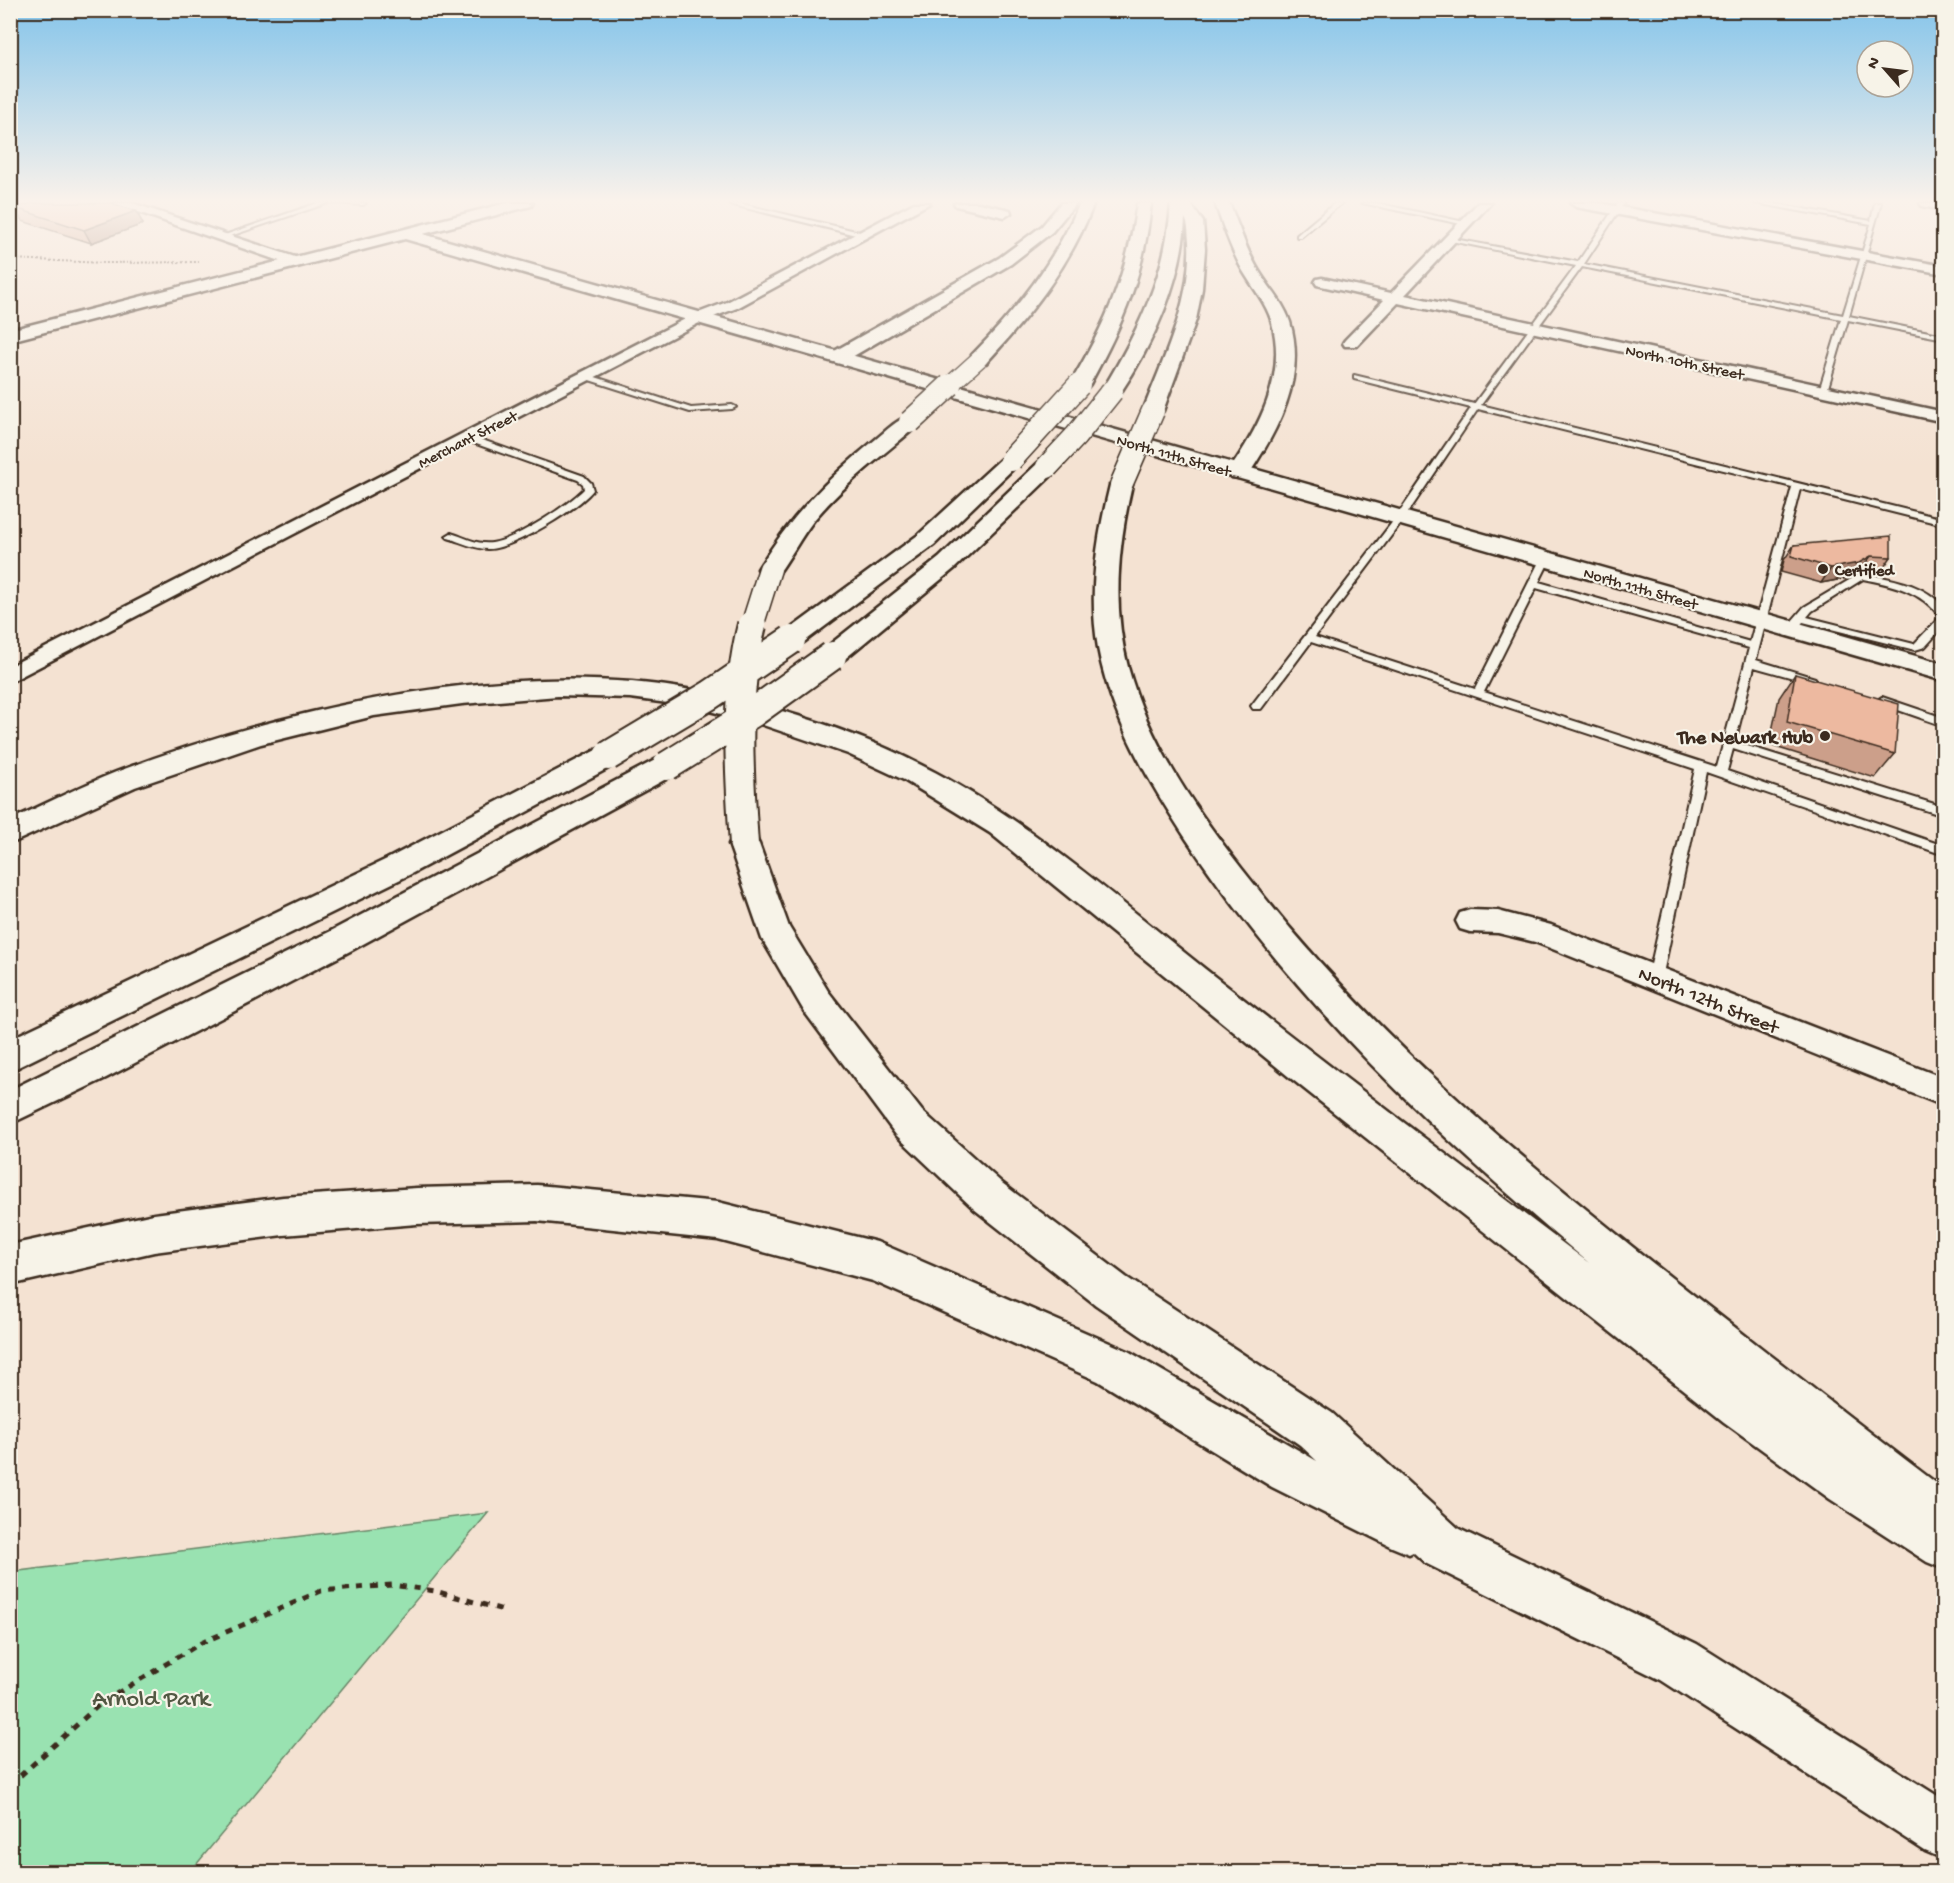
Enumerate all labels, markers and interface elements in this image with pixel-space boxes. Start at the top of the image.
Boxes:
north arrow [1855,39,1915,99]
text: N [1864,54,1886,73]
street label: North 10th Street [1623,343,1747,387]
street label: Merchant Street [416,407,523,474]
street label: North 11th Street [1114,432,1234,483]
marker: Certified [1816,562,1830,576]
place label: Certified [1834,562,1895,582]
street label: North 11th Street [1581,565,1701,616]
place label: The Newark Hub [1675,728,1813,751]
marker: The Newark Hub [1818,729,1832,743]
street label: North 12th Street [1634,964,1783,1042]
park label: Arnold Park [92,1686,212,1715]

